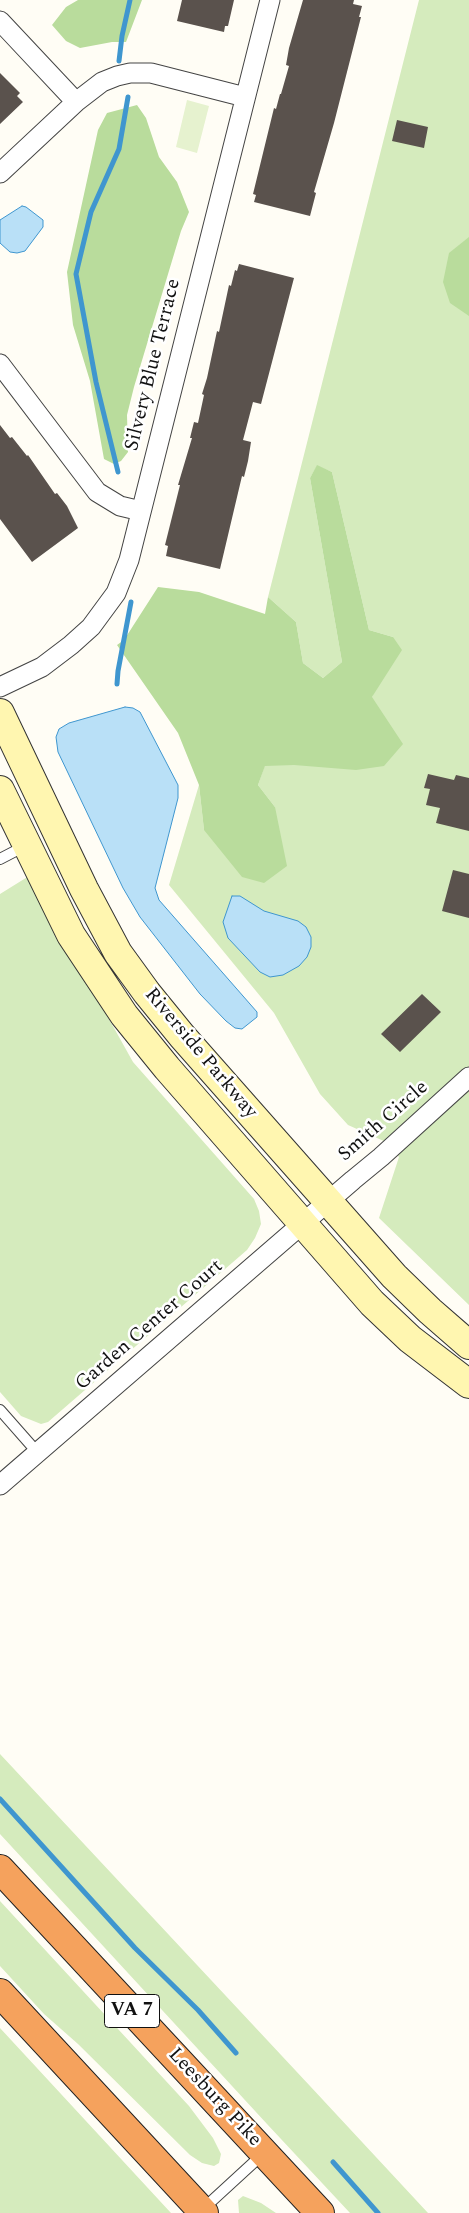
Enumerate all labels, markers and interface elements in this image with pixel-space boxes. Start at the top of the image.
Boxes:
street label: Silvery Blue Terrace [121,276,187,454]
street label: Riverside Parkway [138,984,262,1124]
street label: Smith Circle [334,1076,434,1168]
street label: Garden Center Court [71,1255,229,1397]
road number: VA 7 [104,1994,160,2028]
street label: Leesburg Pike [162,2044,266,2152]

